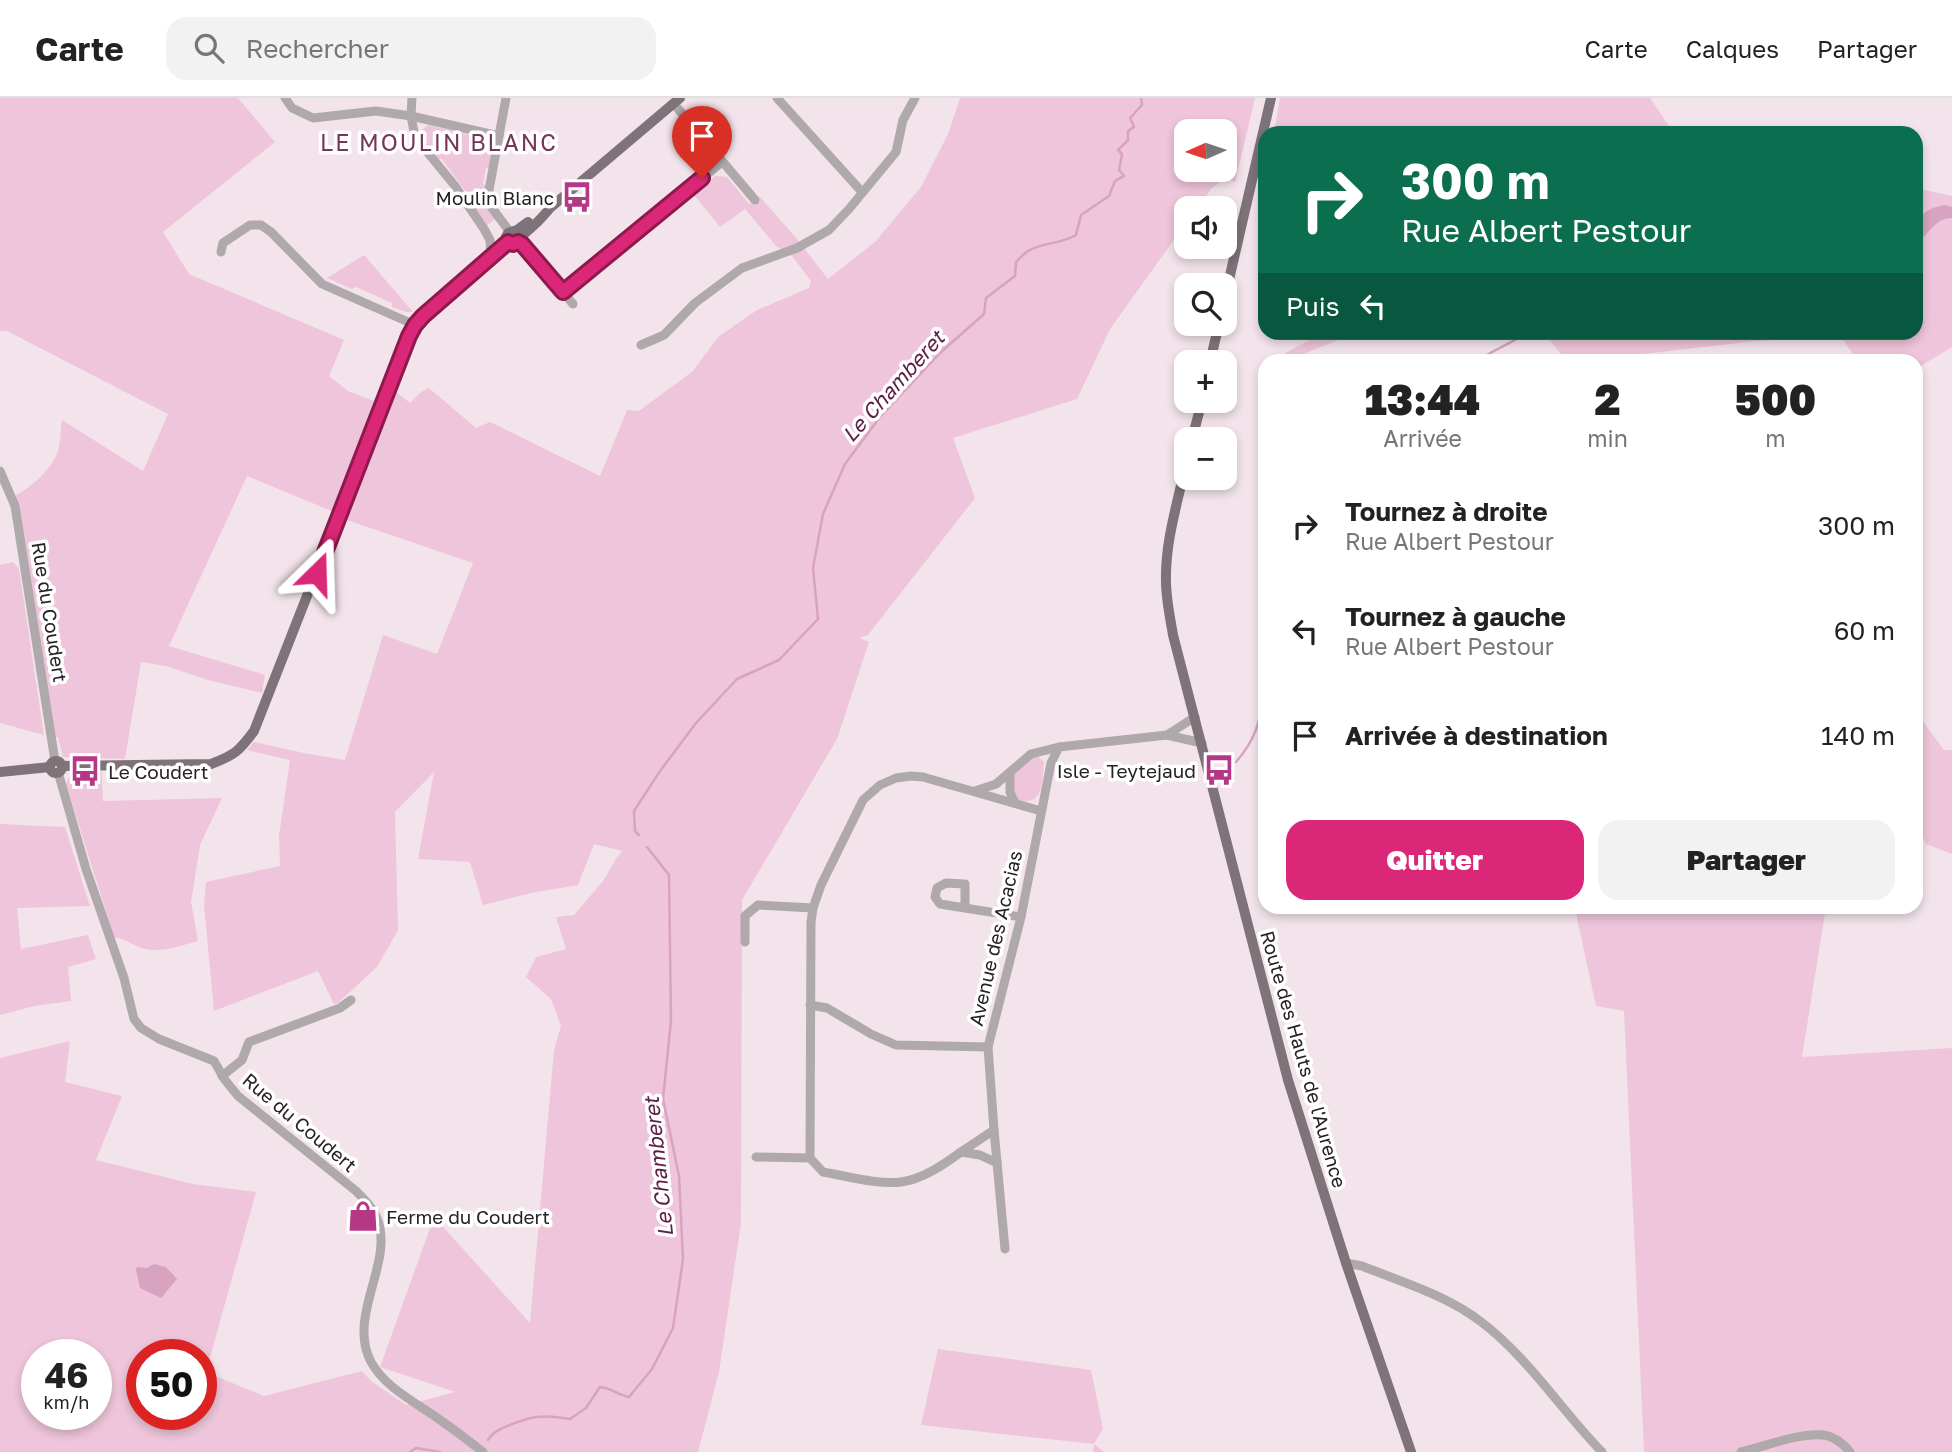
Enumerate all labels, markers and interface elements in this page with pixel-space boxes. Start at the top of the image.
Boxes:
search box [166,17,656,80]
text: Carte [35,29,124,68]
icon: search [190,29,228,67]
text: Rechercher [246,33,389,64]
text: Carte [1584,34,1648,63]
text: Calques [1686,34,1779,63]
text: Partager [1817,34,1917,63]
pin [672,106,732,178]
icon: arrive [683,117,721,155]
north arrow [1174,119,1237,182]
map controls [1174,119,1237,490]
district label: LE MOULIN BLANC [320,128,558,156]
text: 300 m [1401,151,1550,210]
icon: right [1286,154,1377,245]
bus stop icon: Moulin Blanc [560,180,594,214]
place label: Moulin Blanc [436,186,554,209]
button: sound [1174,196,1237,259]
text: Rue Albert Pestour [1401,211,1691,249]
button: search [1174,273,1237,336]
icon: left [1354,287,1392,325]
text: Puis [1286,291,1340,322]
water label: Le Chamberet [836,323,951,447]
button: + [1174,350,1237,413]
text: 13:44 [1365,374,1480,424]
text: 2 [1594,374,1620,424]
text: 500 [1734,374,1816,424]
text: Arrivée [1383,424,1462,452]
text: min [1587,424,1628,452]
text: m [1765,424,1786,452]
button: − [1174,427,1237,490]
text: Tournez à droite [1345,496,1548,527]
icon: right [1286,507,1324,545]
text: 300 m [1818,510,1895,541]
text: Rue Albert Pestour [1345,527,1554,555]
position arrow [280,536,354,610]
street label: Rue du Coudert [28,540,72,684]
text: Tournez à gauche [1345,601,1566,632]
icon: left [1286,612,1324,650]
text: 60 m [1834,615,1895,646]
text: Rue Albert Pestour [1345,632,1554,660]
icon: arrive [1286,717,1324,755]
text: Arrivée à destination [1345,720,1608,751]
text: 140 m [1821,720,1895,751]
bus stop icon: Isle - Teytejaud [1202,753,1236,787]
bus stop icon: Le Coudert [68,754,102,788]
place label: Isle - Teytejaud [1057,759,1196,782]
place label: Le Coudert [108,760,208,783]
button: Quitter [1286,820,1584,900]
button: Partager [1598,820,1895,900]
street label: Avenue des Acacias [964,848,1026,1028]
street label: Route des Hauts de l'Aurence [1256,928,1352,1190]
street label: Rue du Coudert [238,1068,362,1176]
water label: Le Chamberet [637,1093,678,1238]
shop icon: Ferme du Coudert [346,1199,380,1233]
place label: Ferme du Coudert [386,1205,550,1228]
speed limit sign: 50 [126,1339,217,1430]
text: 46 [44,1354,89,1396]
text: km/h [44,1391,89,1413]

